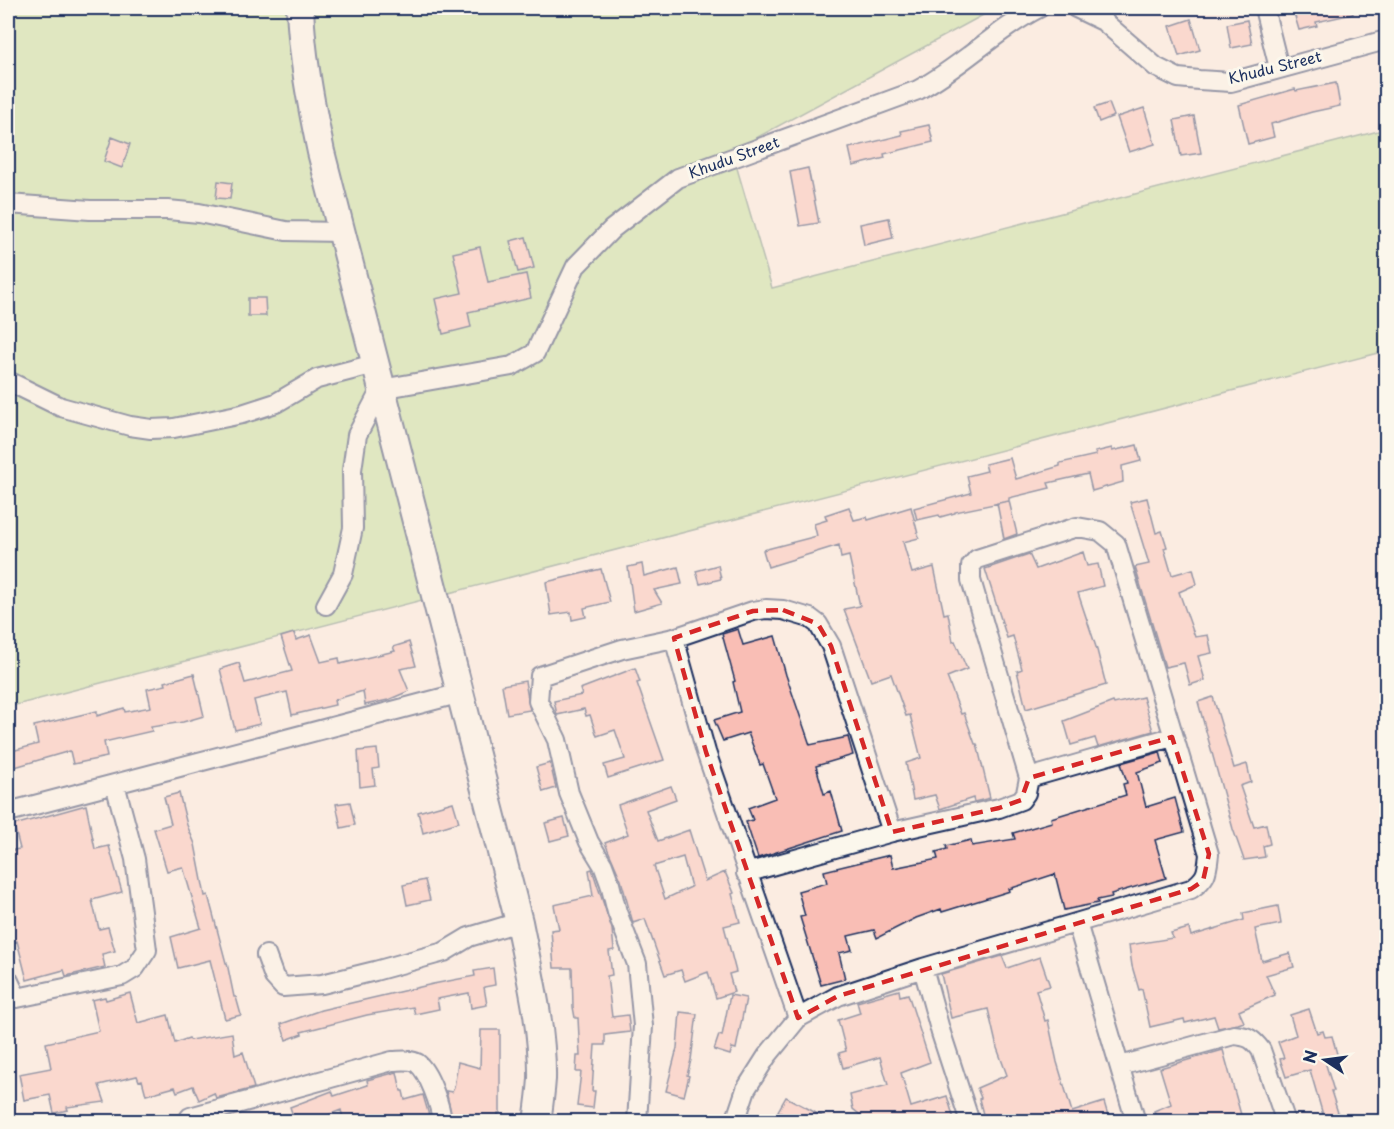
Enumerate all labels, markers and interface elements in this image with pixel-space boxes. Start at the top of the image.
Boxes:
street label: Khudu Street [1226,44,1324,89]
street label: Khudu Street [685,129,782,184]
north arrow [1295,1030,1355,1090]
text: N [1296,1048,1323,1065]

